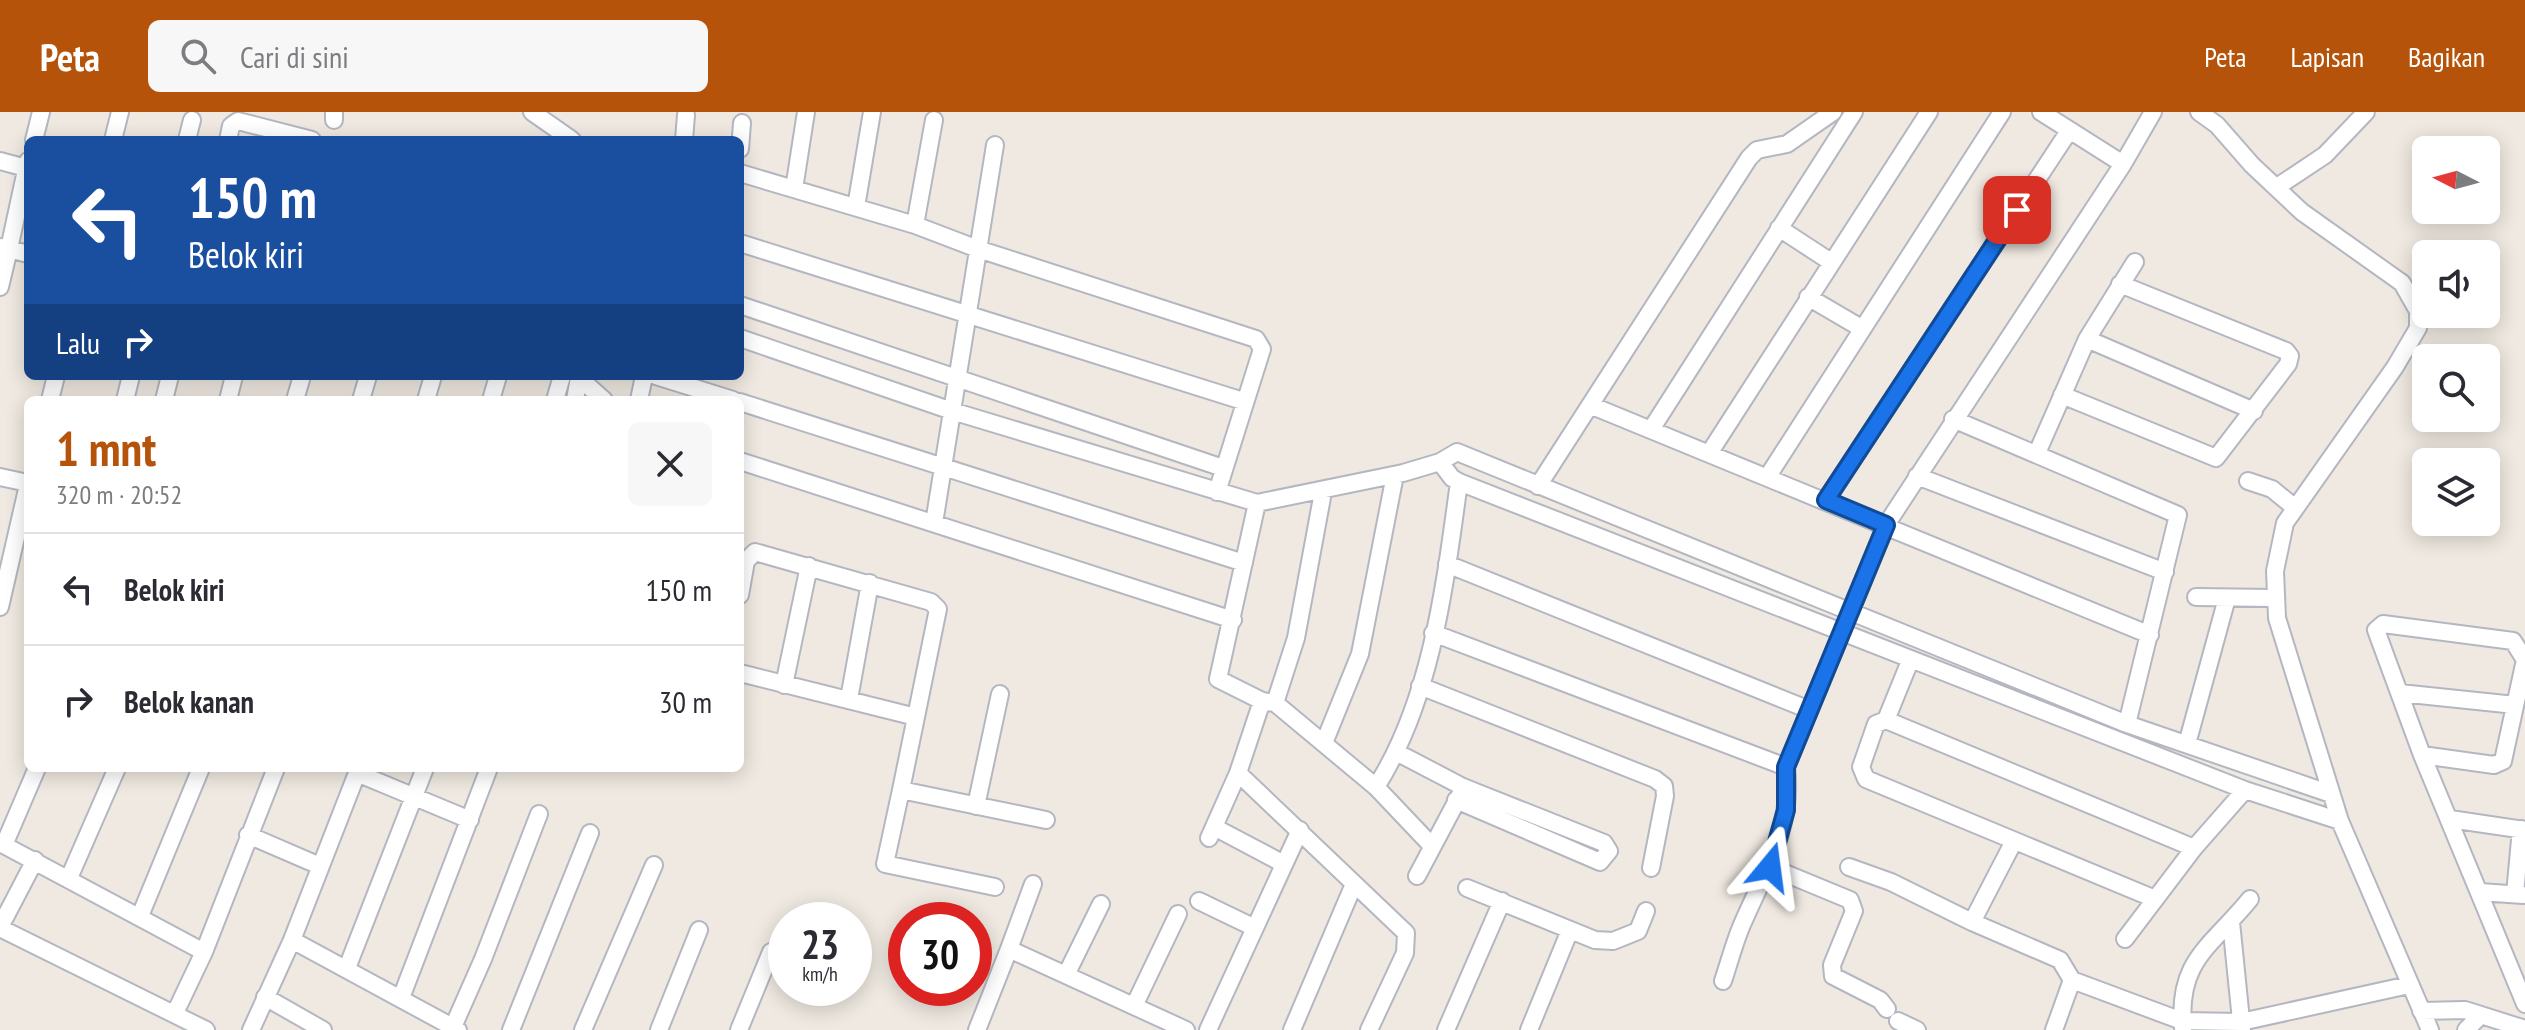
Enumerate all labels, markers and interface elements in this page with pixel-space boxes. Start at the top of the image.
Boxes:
search box [148,20,708,92]
text: Peta [40,32,100,81]
icon: search [176,34,220,78]
text: Cari di sini [240,37,349,76]
text: Peta [2204,38,2246,75]
text: Lapisan [2290,38,2364,75]
text: Bagikan [2408,38,2485,75]
north arrow [2412,136,2500,224]
map controls [2412,136,2500,536]
text: 150 m [188,161,317,233]
icon: left [56,168,160,272]
pin [1983,176,2051,244]
icon: arrive [1995,188,2039,232]
text: Belok kiri [188,231,304,278]
button: sound [2412,240,2500,328]
icon: right [116,320,160,364]
text: Lalu [56,323,100,362]
button: search [2412,344,2500,432]
text: 1 mnt [56,417,156,479]
button: close [628,422,712,506]
button: layers [2412,448,2500,536]
text: 320 m · 20:52 [56,478,182,511]
icon: left [56,567,100,611]
text: Belok kiri [124,570,225,609]
text: 150 m [646,570,712,609]
icon: right [56,679,100,723]
text: Belok kanan [124,682,254,721]
text: 30 m [659,682,712,721]
position arrow [1728,825,1812,909]
speed limit sign: 30 [888,902,992,1006]
text: 23 [801,918,839,970]
text: km/h [802,961,838,987]

